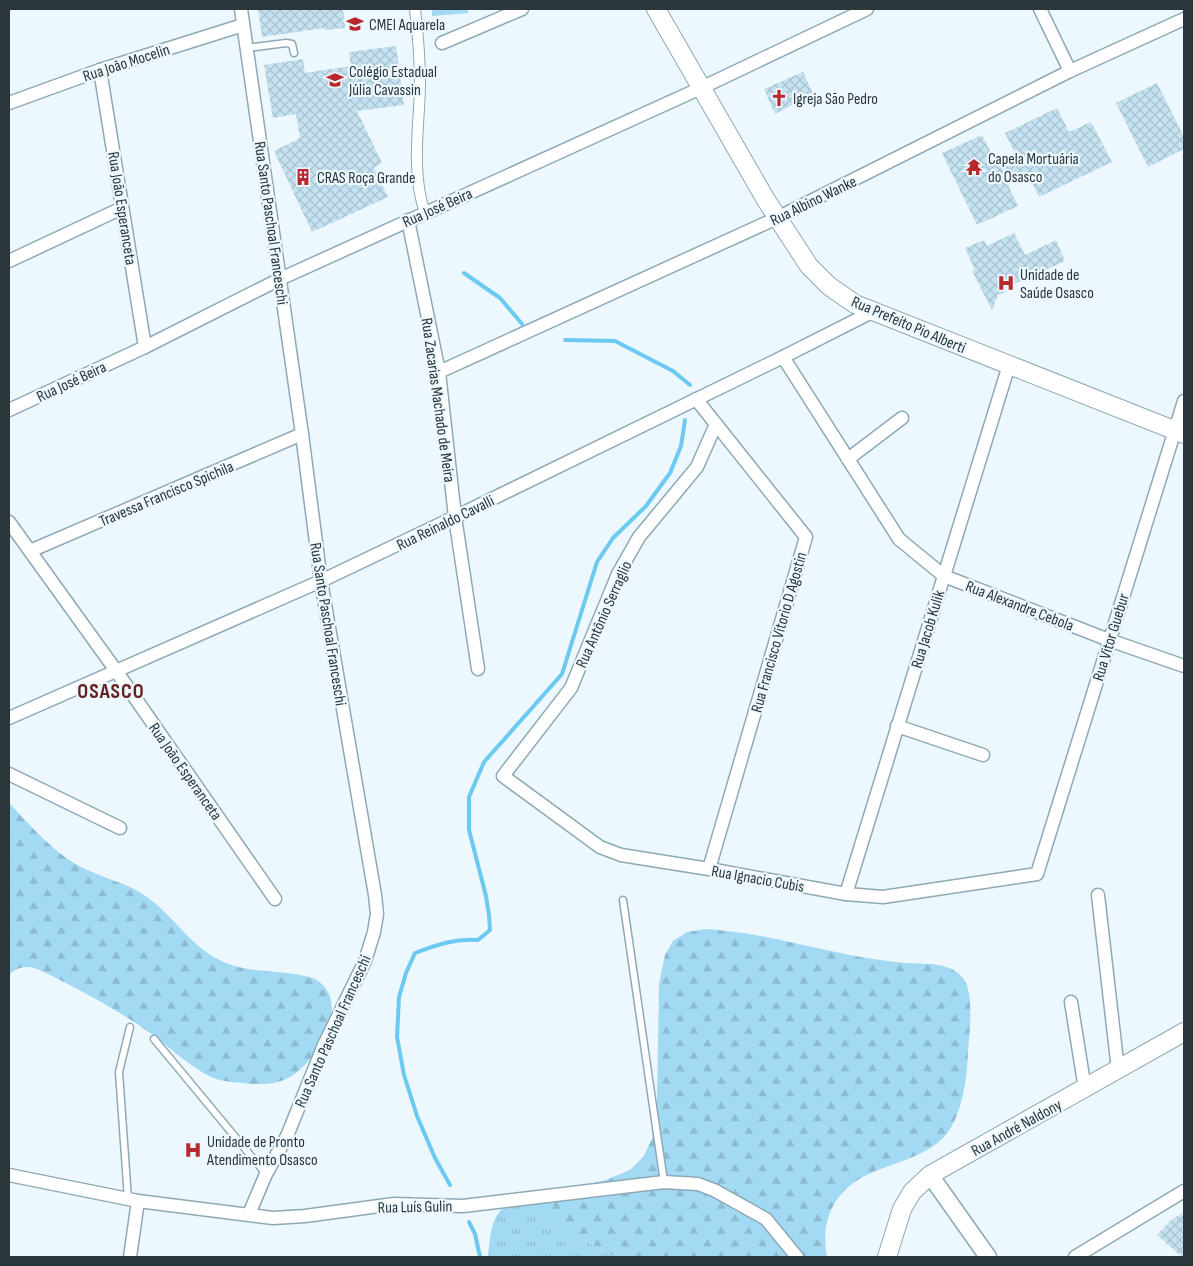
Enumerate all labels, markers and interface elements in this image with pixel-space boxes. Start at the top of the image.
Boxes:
school or university icon: CMEI Aquarela [345,14,365,34]
place label: CMEI Aquarela [369,16,445,35]
street label: Rua João Mocelin [81,40,172,86]
place label: Colégio Estadual Júlia Cavassin [348,63,437,100]
school or university icon: Colégio Estadual Júlia Cavassin [325,70,345,90]
church icon: Igreja São Pedro [769,88,789,108]
place label: Igreja São Pedro [793,90,878,109]
street label: Rua Santo Paschoal Franceschi [250,140,291,306]
street label: Rua João Esperanceta [103,150,140,266]
place label: Capela Mortuária do Osasco [988,150,1079,187]
temple icon: Capela Mortuária do Osasco [964,157,984,177]
building icon: CRAS Roça Grande [293,167,313,187]
place label: CRAS Roça Grande [317,169,415,188]
street label: Rua Albino Wanke [767,172,860,230]
street label: Rua José Beira [400,185,475,232]
place label: Unidade de Saúde Osasco [1020,266,1094,303]
hospital icon: Unidade de Saúde Osasco [996,273,1016,293]
street label: Rua Prefeito Pio Alberti [848,293,969,358]
street label: Rua Zacarias Machado de Meira [417,317,458,484]
street label: Rua José Beira [34,358,109,407]
street label: Travessa Francisco Spichila [97,458,237,531]
street label: Rua Reinaldo Cavalli [394,492,498,555]
street label: Rua Santo Paschoal Franceschi [305,541,350,707]
street label: Rua Francisco Vitorio D Agostin [747,550,811,715]
street label: Rua Antônio Serraglio [572,558,636,671]
street label: Rua Alexandre Cebola [963,577,1076,636]
street label: Rua Jacob Kulik [908,588,949,671]
street label: Rua Vitor Guebur [1089,591,1134,684]
district label: OSASCO [77,679,145,704]
street label: Rua João Esperanceta [144,720,225,824]
street label: Rua Ignacio Cubis [710,862,806,897]
street label: Rua Santo Paschoal Franceschi [291,952,376,1111]
street label: Rua André Naldony [968,1096,1065,1161]
place label: Unidade de Pronto Atendimento Osasco [206,1133,318,1170]
hospital icon: Unidade de Pronto Atendimento Osasco [183,1140,203,1160]
street label: Rua Luís Gulin [378,1197,452,1218]

